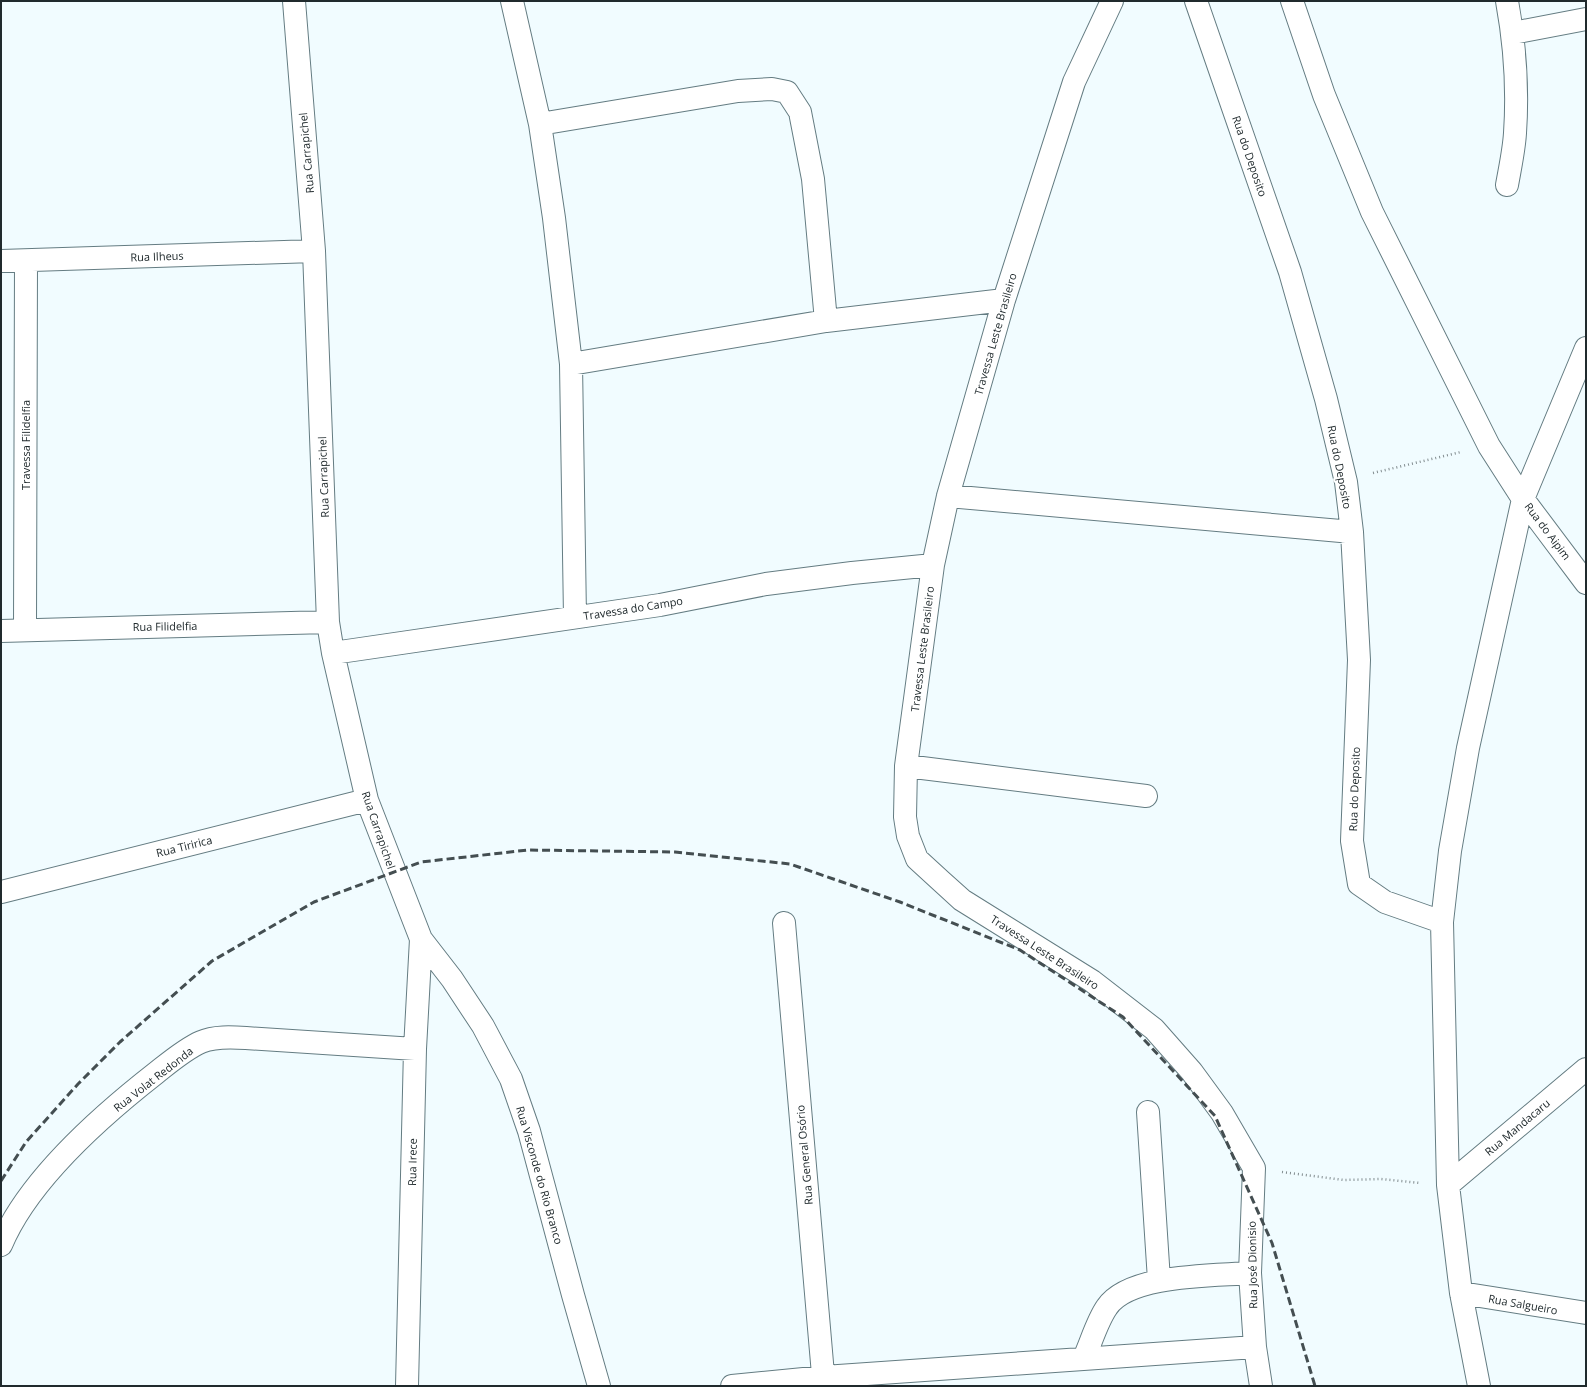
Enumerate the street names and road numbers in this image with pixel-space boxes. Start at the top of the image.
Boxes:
street label: Rua Carrapichel [295,112,317,194]
street label: Rua do Deposito [1229,113,1271,199]
street label: Rua Ilheus [130,248,184,264]
street label: Travessa Leste Brasileiro [970,271,1020,397]
street label: Travessa Filidelfia [18,400,33,490]
street label: Rua do Deposito [1325,424,1356,510]
street label: Rua Carrapichel [314,436,332,518]
street label: Rua do Aipim [1522,499,1574,563]
street label: Travessa Leste Brasileiro [907,585,937,713]
street label: Travessa do Campo [582,593,684,623]
street label: Rua Filidelfia [132,618,198,634]
street label: Rua do Deposito [1345,746,1363,832]
street label: Rua Carrapichel [359,789,399,871]
street label: Rua Tiririca [154,832,214,860]
street label: Travessa Leste Brasileiro [988,911,1102,993]
street label: Rua Volat Redonda [110,1043,196,1115]
street label: Rua Mandacaru [1481,1095,1553,1159]
street label: Rua Visconde do Rio Branco [513,1104,567,1246]
street label: Rua General Osório [792,1104,816,1206]
street label: Rua Irece [404,1138,420,1186]
street label: Rua José Dionisio [1244,1221,1260,1309]
street label: Rua Salgueiro [1487,1291,1559,1318]

